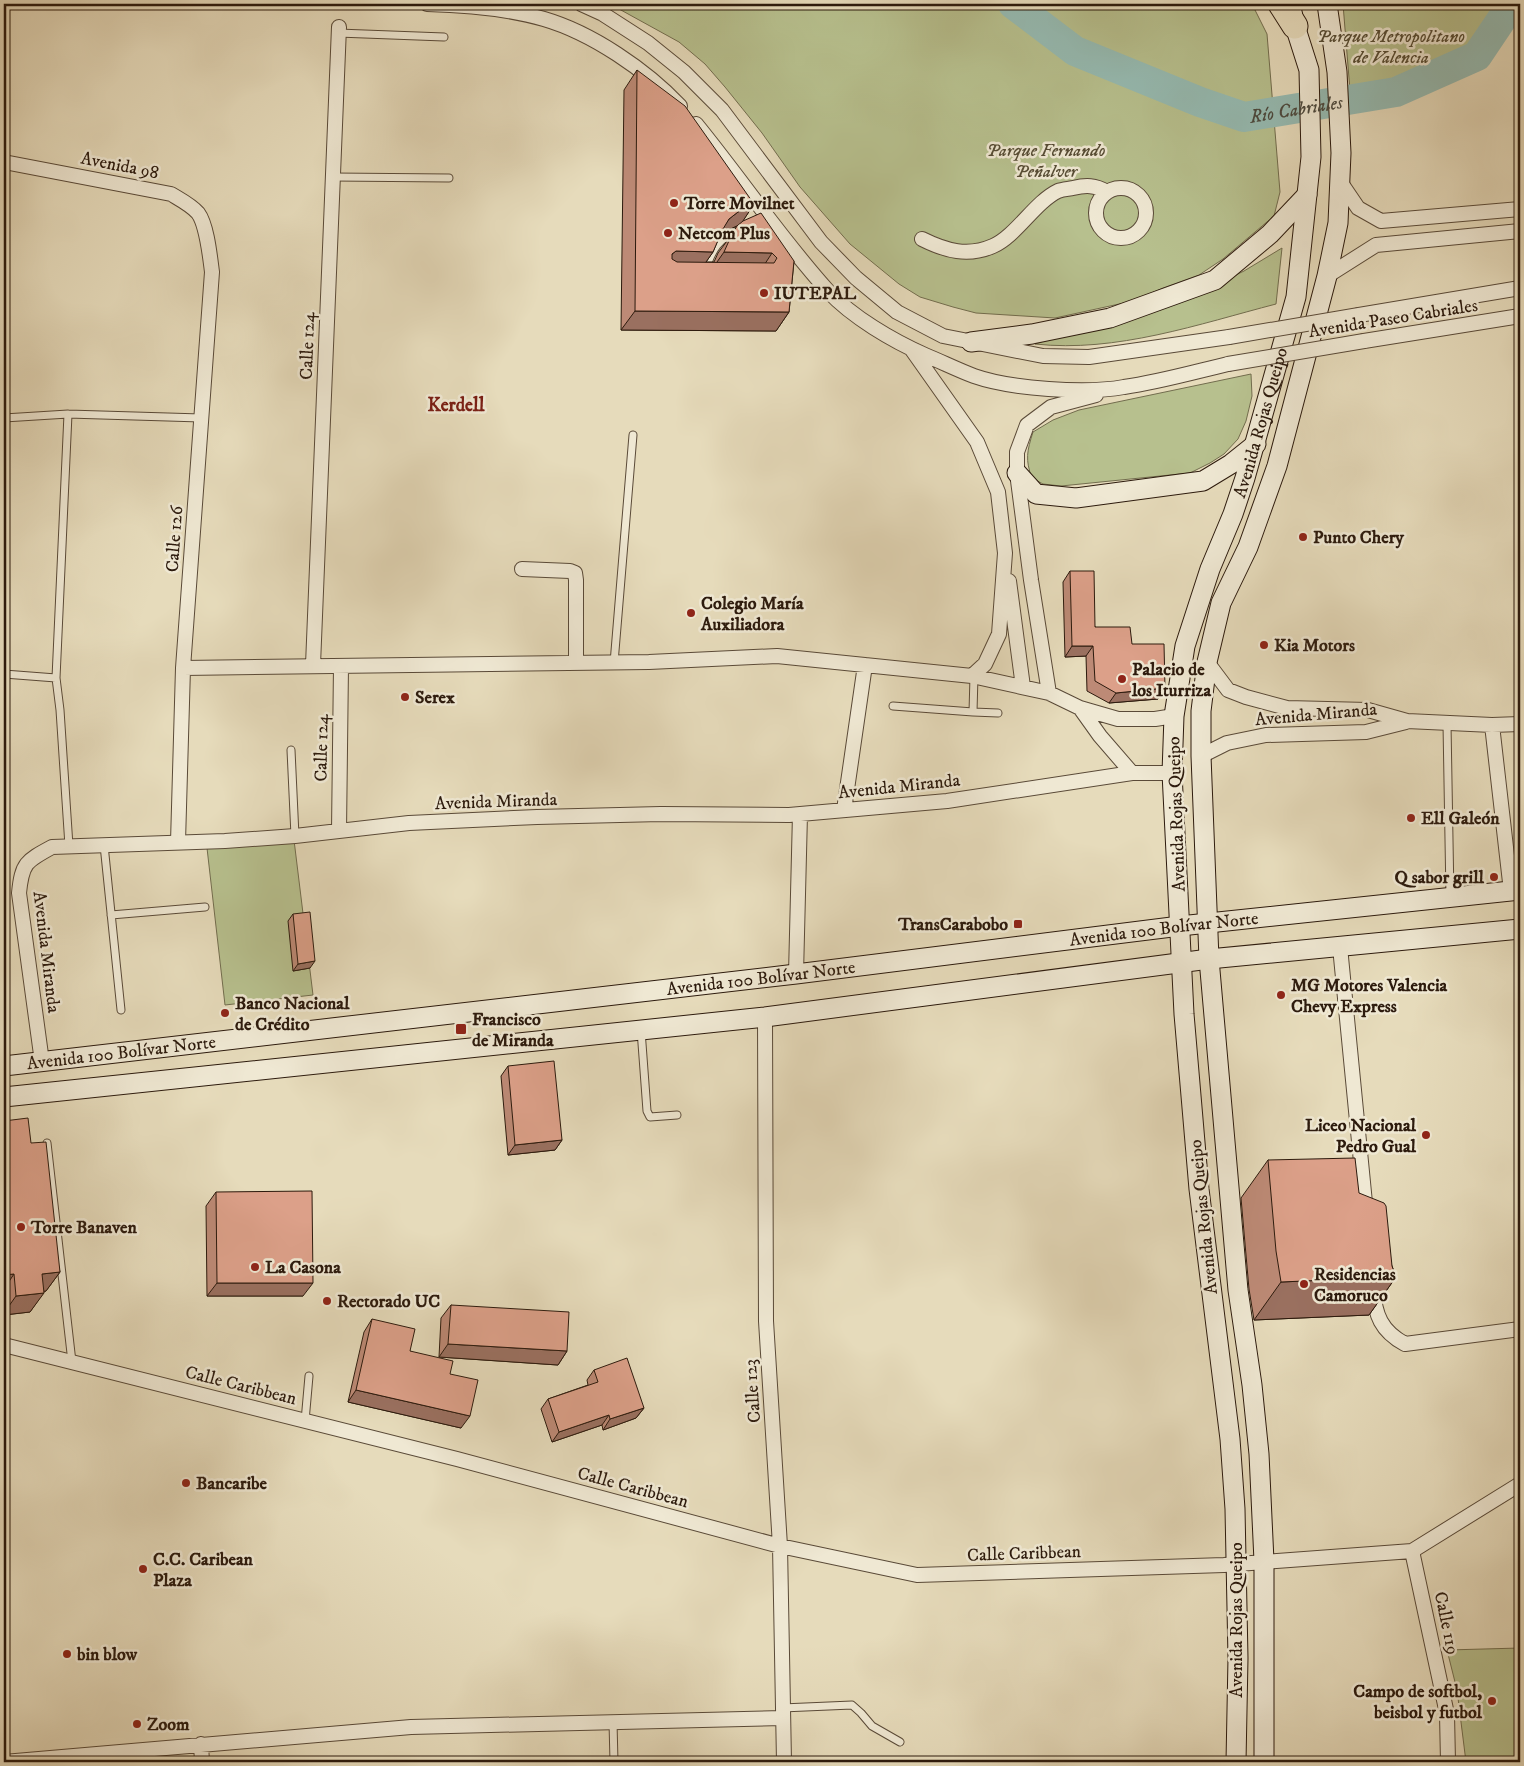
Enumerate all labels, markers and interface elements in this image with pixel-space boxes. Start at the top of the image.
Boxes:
park label: Parque Metropolitano de Valencia [1317,26,1465,69]
water label: Río Cabriales [1247,91,1346,129]
park label: Parque Fernando Peñalver [986,140,1106,183]
street label: Avenida 98 [79,148,161,184]
place label: Torre Movilnet [683,193,795,215]
marker: Torre Movilnet [668,197,680,209]
place label: Netcom Plus [678,223,770,245]
marker: Netcom Plus [662,227,674,239]
place label: IUTEPAL [774,283,857,305]
marker: IUTEPAL [758,287,770,299]
street label: Avenida Paseo Cabriales [1307,295,1479,343]
street label: Calle 124 [296,311,320,380]
street label: Avenida Rojas Queipo [1229,345,1293,501]
district label: Kerdell [428,394,485,417]
street label: Calle 126 [162,505,188,573]
place label: Punto Chery [1313,527,1404,549]
marker: Punto Chery [1297,531,1309,543]
place label: Colegio María Auxiliadora [700,593,804,636]
marker: Colegio María Auxiliadora [685,607,697,619]
place label: Kia Motors [1274,635,1355,657]
marker: Kia Motors [1258,639,1270,651]
place label: Palacio de los Iturriza [1131,659,1211,702]
marker: Palacio de los Iturriza [1116,673,1128,685]
place label: Serex [415,687,455,709]
marker: Serex [399,691,411,703]
street label: Avenida Miranda [1254,699,1378,731]
street label: Calle 124 [310,713,334,782]
street label: Avenida Rojas Queipo [1163,736,1191,892]
street label: Avenida Miranda [837,770,961,804]
street label: Avenida Miranda [434,789,558,815]
place label: Ell Galeón [1421,808,1500,830]
marker: Ell Galeón [1405,812,1417,824]
place label: Q sabor grill [1395,867,1485,889]
marker: Q sabor grill [1488,871,1500,883]
street label: Avenida Miranda [28,890,64,1015]
street label: Avenida 100 Bolívar Norte [1068,908,1260,952]
place label: TransCarabobo [897,914,1008,936]
marker: TransCarabobo [1012,918,1024,930]
street label: Avenida 100 Bolívar Norte [665,957,857,1001]
place label: MG Motores Valencia Chevy Express [1291,975,1448,1018]
marker: MG Motores Valencia Chevy Express [1275,989,1287,1001]
place label: Banco Nacional de Crédito [235,993,350,1036]
marker: Banco Nacional de Crédito [219,1007,231,1019]
place label: Francisco de Miranda [472,1009,554,1052]
marker: Francisco de Miranda [454,1022,468,1036]
street label: Avenida 100 Bolívar Norte [26,1031,217,1075]
place label: Liceo Nacional Pedro Gual [1305,1115,1417,1158]
marker: Liceo Nacional Pedro Gual [1420,1129,1432,1141]
street label: Avenida Rojas Queipo [1185,1138,1223,1295]
place label: Torre Banaven [30,1217,137,1239]
marker: Torre Banaven [15,1221,27,1233]
place label: La Casona [265,1257,341,1279]
marker: La Casona [249,1261,261,1273]
place label: Residencias Camoruco [1314,1264,1396,1307]
marker: Residencias Camoruco [1298,1278,1310,1290]
place label: Rectorado UC [337,1291,440,1313]
marker: Rectorado UC [321,1295,333,1307]
street label: Calle 123 [740,1358,766,1424]
street label: Calle Caribbean [183,1362,299,1411]
street label: Calle Caribbean [575,1463,691,1513]
place label: Bancaribe [196,1473,268,1495]
marker: Bancaribe [180,1477,192,1489]
street label: Calle Caribbean [967,1541,1082,1567]
street label: Avenida Rojas Queipo [1226,1542,1248,1698]
place label: C.C. Caribean Plaza [153,1549,254,1592]
marker: C.C. Caribean Plaza [137,1563,149,1575]
street label: Calle 119 [1429,1590,1463,1657]
place label: bin blow [76,1644,138,1666]
marker: bin blow [61,1648,73,1660]
place label: Campo de softbol, beisbol y futbol [1353,1681,1483,1724]
marker: Campo de softbol, beisbol y futbol [1486,1695,1498,1707]
place label: Zoom [147,1714,190,1736]
marker: Zoom [131,1718,143,1730]

